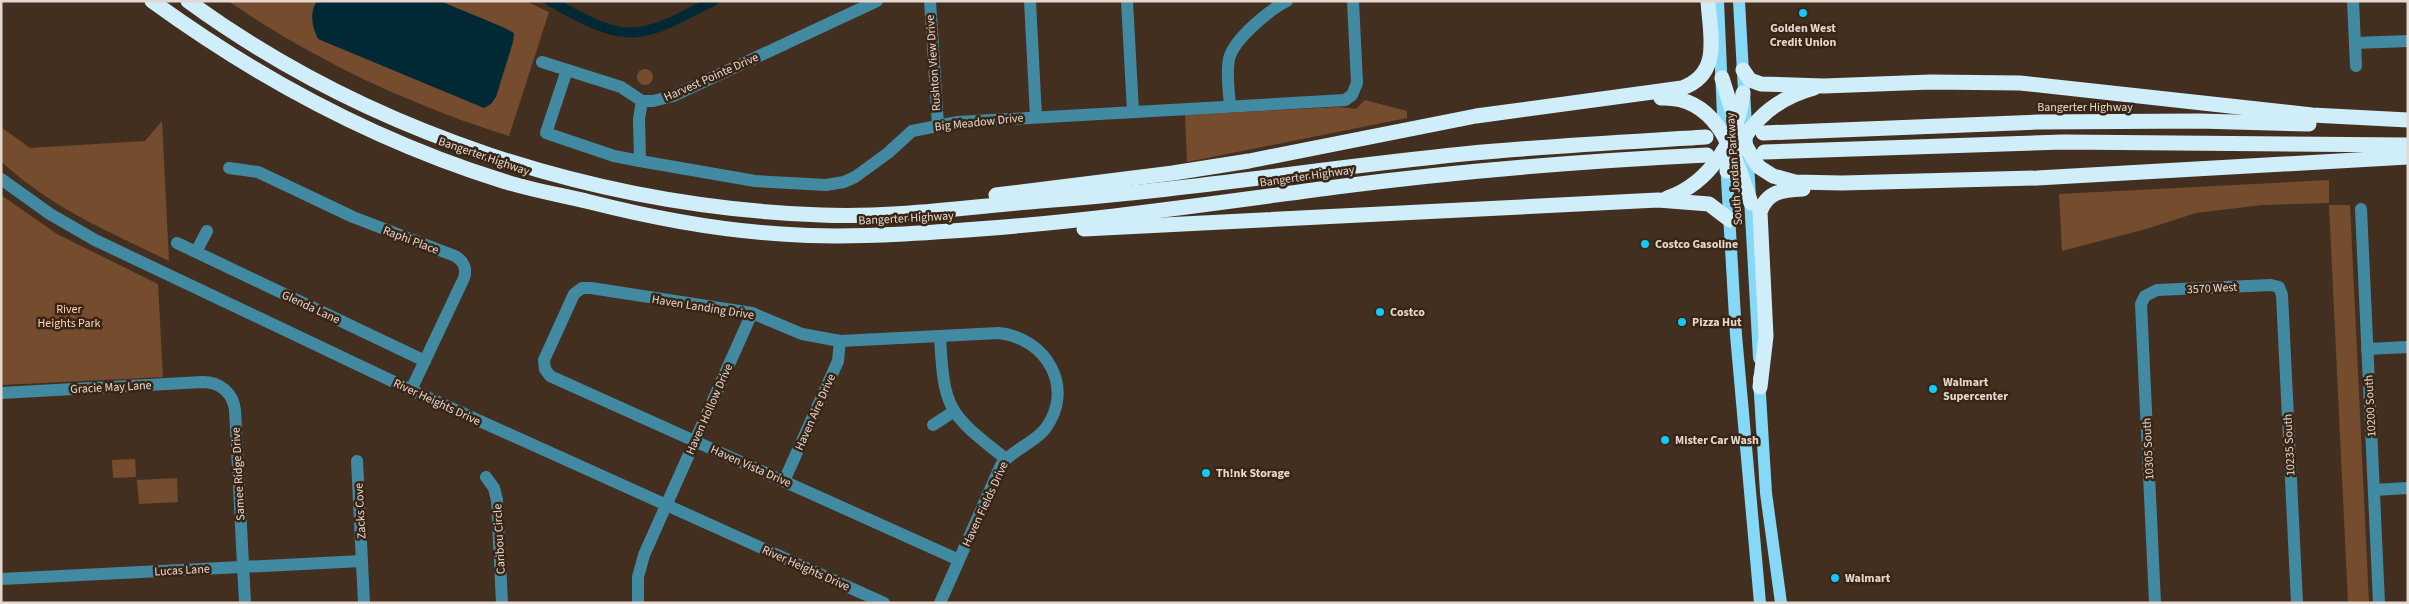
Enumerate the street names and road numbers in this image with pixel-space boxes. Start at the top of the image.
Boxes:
street label: Rushton View Drive [922,14,945,112]
street label: Harvest Pointe Drive [661,49,761,106]
street label: Bangerter Highway [2037,99,2133,116]
street label: Big Meadow Drive [934,109,1024,136]
street label: South Jordan Parkway [1722,112,1747,226]
street label: Bangerter Highway [436,133,532,180]
street label: Bangerter Highway [1259,161,1356,192]
street label: Bangerter Highway [858,207,955,229]
street label: Raphi Place [380,222,441,259]
street label: 3570 West [2186,279,2238,298]
street label: Glenda Lane [279,287,343,328]
street label: Haven Landing Drive [651,291,755,324]
street label: Haven Hollow Drive [682,361,737,458]
street label: Haven Aire Drive [791,371,840,453]
street label: 10200 South [2360,374,2381,438]
street label: River Heights Drive [390,375,483,430]
street label: Gracie May Lane [70,377,152,398]
street label: 10235 South [2279,413,2300,477]
street label: 10305 South [2138,417,2159,481]
street label: Samee Ridge Drive [228,427,249,521]
street label: Haven Vista Drive [708,441,794,492]
street label: Haven Fields Drive [958,459,1013,550]
street label: Zacks Cove [351,483,370,539]
street label: Caribou Circle [489,503,510,575]
street label: River Heights Drive [759,541,852,595]
street label: Lucas Lane [154,561,210,580]

